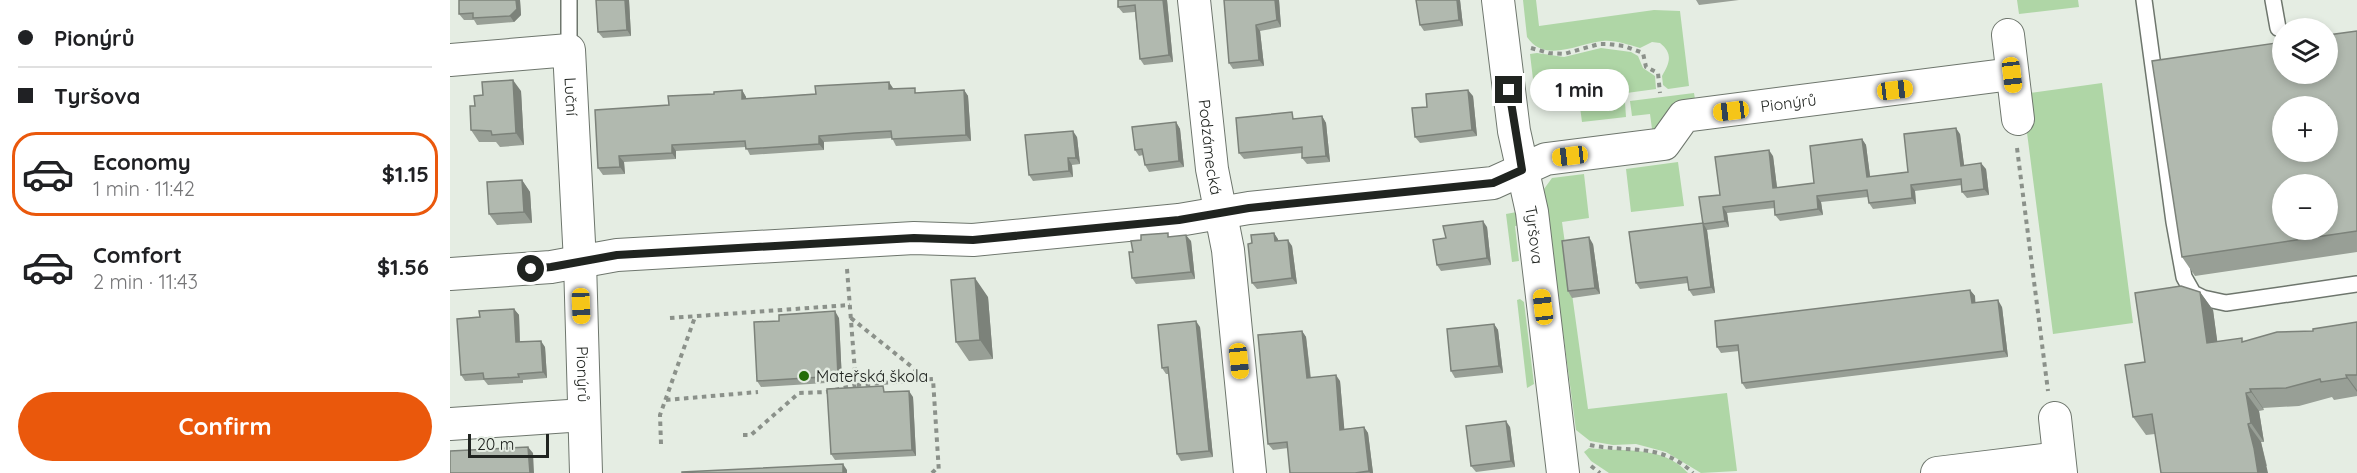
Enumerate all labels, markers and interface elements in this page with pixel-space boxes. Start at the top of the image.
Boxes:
map controls [2272,18,2338,240]
button: layers [2272,18,2338,84]
text: Pionýrů [54,24,135,52]
car [2001,56,2023,94]
callout: 1 min [1530,69,1629,111]
route end [1495,76,1522,103]
street label: Luční [560,77,582,117]
text: 1 min [1555,77,1604,102]
car [1876,79,1914,101]
text: Tyršova [54,82,140,110]
street label: Pionýrů [1759,89,1818,116]
button: + [2272,96,2338,162]
street label: Podzámecká [1195,98,1227,197]
car [1712,100,1750,122]
car [1551,145,1589,167]
icon: car [21,147,75,201]
text: Economy [93,148,191,176]
text: $1.15 [382,160,429,188]
button: − [2272,174,2338,240]
text: 1 min · 11:42 [93,176,195,201]
street label: Tyršova [1521,204,1548,265]
icon: car [21,240,75,294]
text: Comfort [93,241,182,269]
text: $1.56 [377,253,429,281]
route start [517,255,544,282]
text: 2 min · 11:43 [93,269,198,294]
car [571,288,591,324]
car [1532,288,1554,326]
car [1228,342,1250,380]
street label: Pionýrů [572,346,594,403]
place label: Mateřská škola [816,366,928,386]
marker: Mateřská škola [797,369,811,383]
button: Confirm [18,392,432,461]
scale bar [468,431,549,458]
text: 20 m [477,434,514,454]

